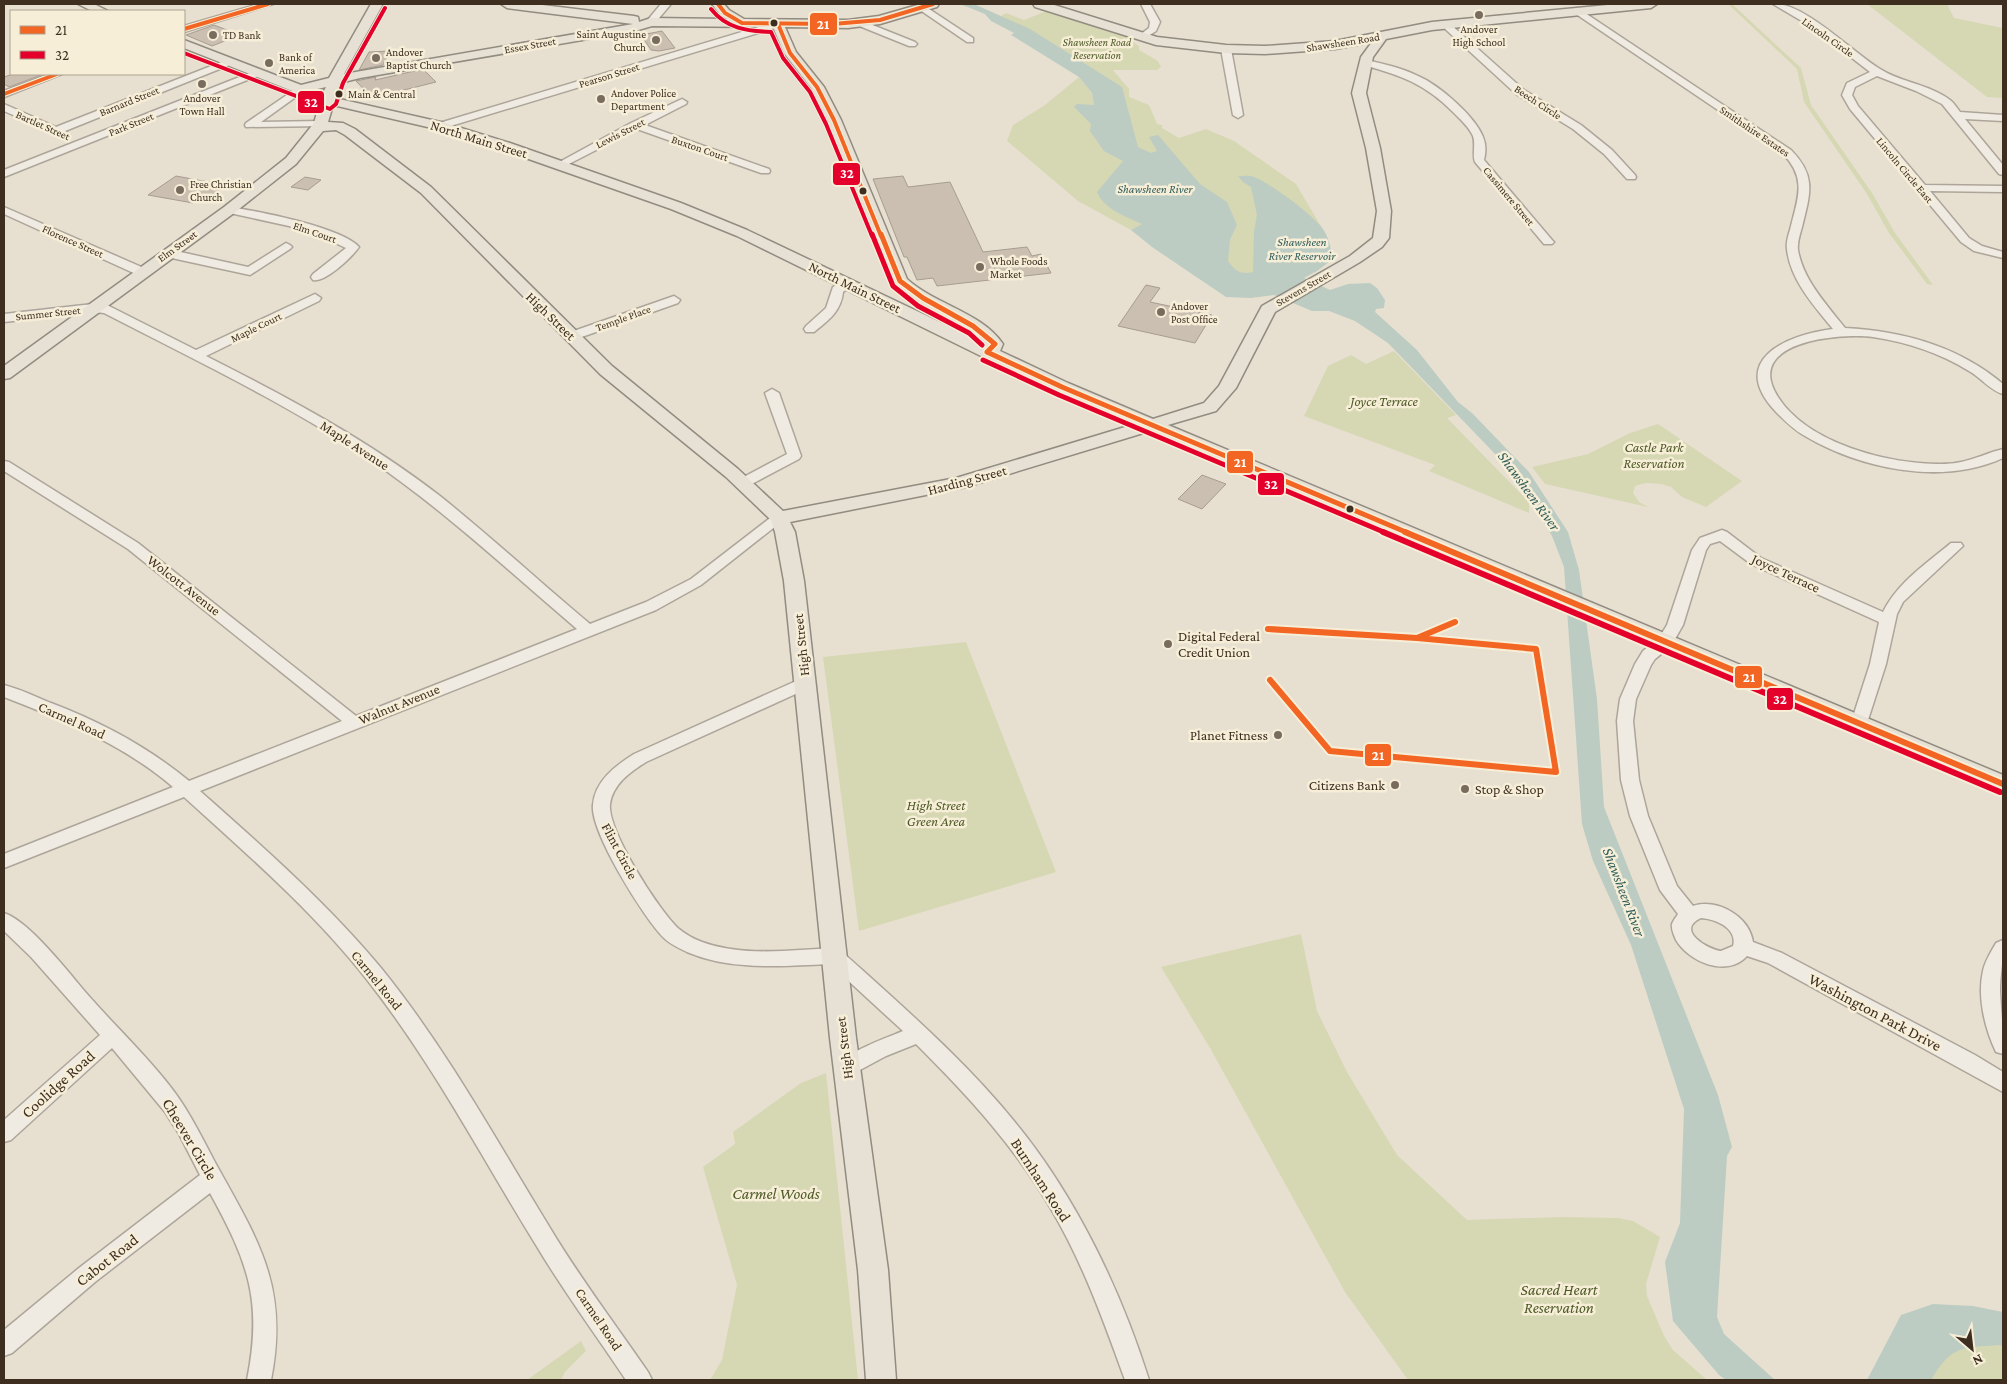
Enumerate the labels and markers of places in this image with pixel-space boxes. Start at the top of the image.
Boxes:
marker: Andover High School [1473,9,1485,21]
unlabelled marker [769,18,779,28]
place label: Andover High School [1453,23,1505,49]
place label: Saint Augustine Church [577,28,646,53]
marker: TD Bank [207,29,219,41]
place label: TD Bank [223,29,261,41]
marker: Saint Augustine Church [650,34,662,46]
place label: Andover Baptist Church [386,46,452,72]
place label: Bank of America [279,51,315,76]
marker: Andover Baptist Church [370,52,382,64]
marker: Bank of America [263,57,275,69]
marker: Andover Town Hall [196,78,208,90]
place label: Andover Police Department [611,87,676,113]
place label: Main & Central [348,88,415,100]
marker: Main & Central [334,89,344,99]
place label: Andover Town Hall [179,92,225,117]
marker: Andover Police Department [595,93,607,105]
place label: Free Christian Church [190,178,252,203]
marker: Free Christian Church [174,184,186,196]
unlabelled marker [858,186,868,196]
place label: Whole Foods Market [990,255,1047,280]
marker: Whole Foods Market [974,261,986,273]
place label: Andover Post Office [1171,300,1218,325]
marker: Andover Post Office [1155,306,1167,318]
unlabelled marker [1345,504,1355,514]
place label: Digital Federal Credit Union [1178,628,1260,660]
marker: Digital Federal Credit Union [1162,638,1174,650]
place label: Planet Fitness [1190,727,1268,743]
marker: Planet Fitness [1272,729,1284,741]
place label: Citizens Bank [1309,777,1385,793]
marker: Citizens Bank [1389,779,1401,791]
place label: Stop & Shop [1475,781,1544,797]
marker: Stop & Shop [1459,783,1471,795]

